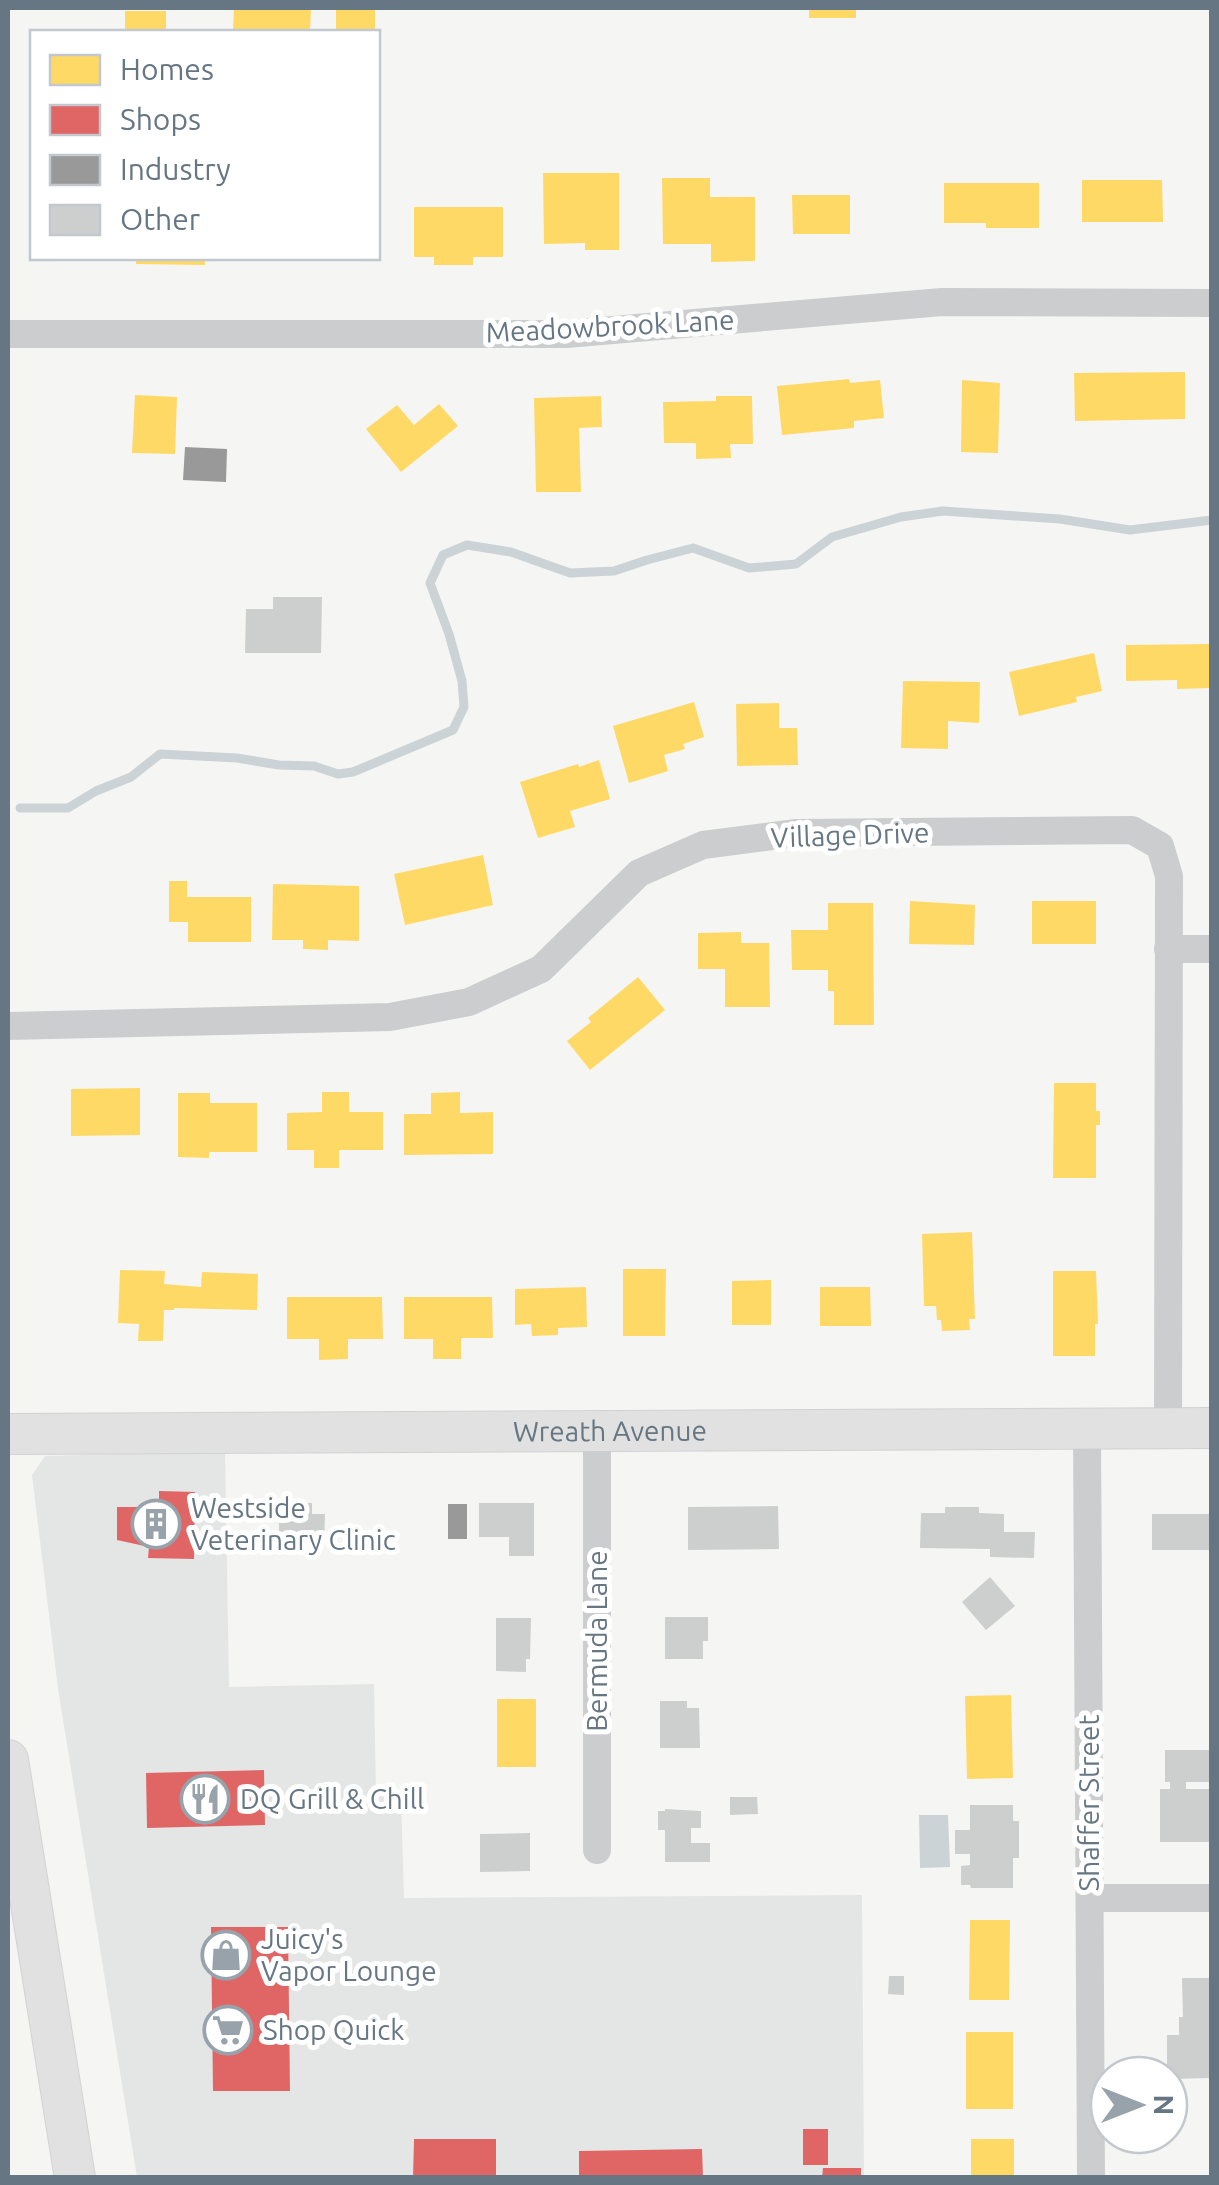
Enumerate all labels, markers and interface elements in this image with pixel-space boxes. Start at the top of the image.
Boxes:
legend [30,30,380,260]
text: Homes [120,52,214,86]
text: Shops [120,102,201,136]
text: Industry [120,152,231,186]
text: Other [120,202,201,236]
street label: Meadowbrook Lane [485,304,735,347]
street label: Village Drive [770,816,930,853]
street label: Wreath Avenue [513,1415,707,1446]
place label: Westside Veterinary Clinic [191,1492,396,1555]
building icon: Westside Veterinary Clinic [130,1498,182,1550]
street label: Bermuda Lane [581,1550,612,1732]
street label: Shaffer Street [1073,1714,1104,1892]
restaurant icon: DQ Grill & Chill [179,1773,231,1825]
place label: DQ Grill & Chill [240,1783,424,1814]
place label: Juicy's Vapor Lounge [261,1923,437,1986]
shop icon: Juicy's Vapor Lounge [200,1929,252,1981]
supermarket icon: Shop Quick [202,2004,254,2056]
place label: Shop Quick [263,2014,405,2045]
north arrow [1089,2055,1189,2155]
text: N [1149,2095,1180,2115]

